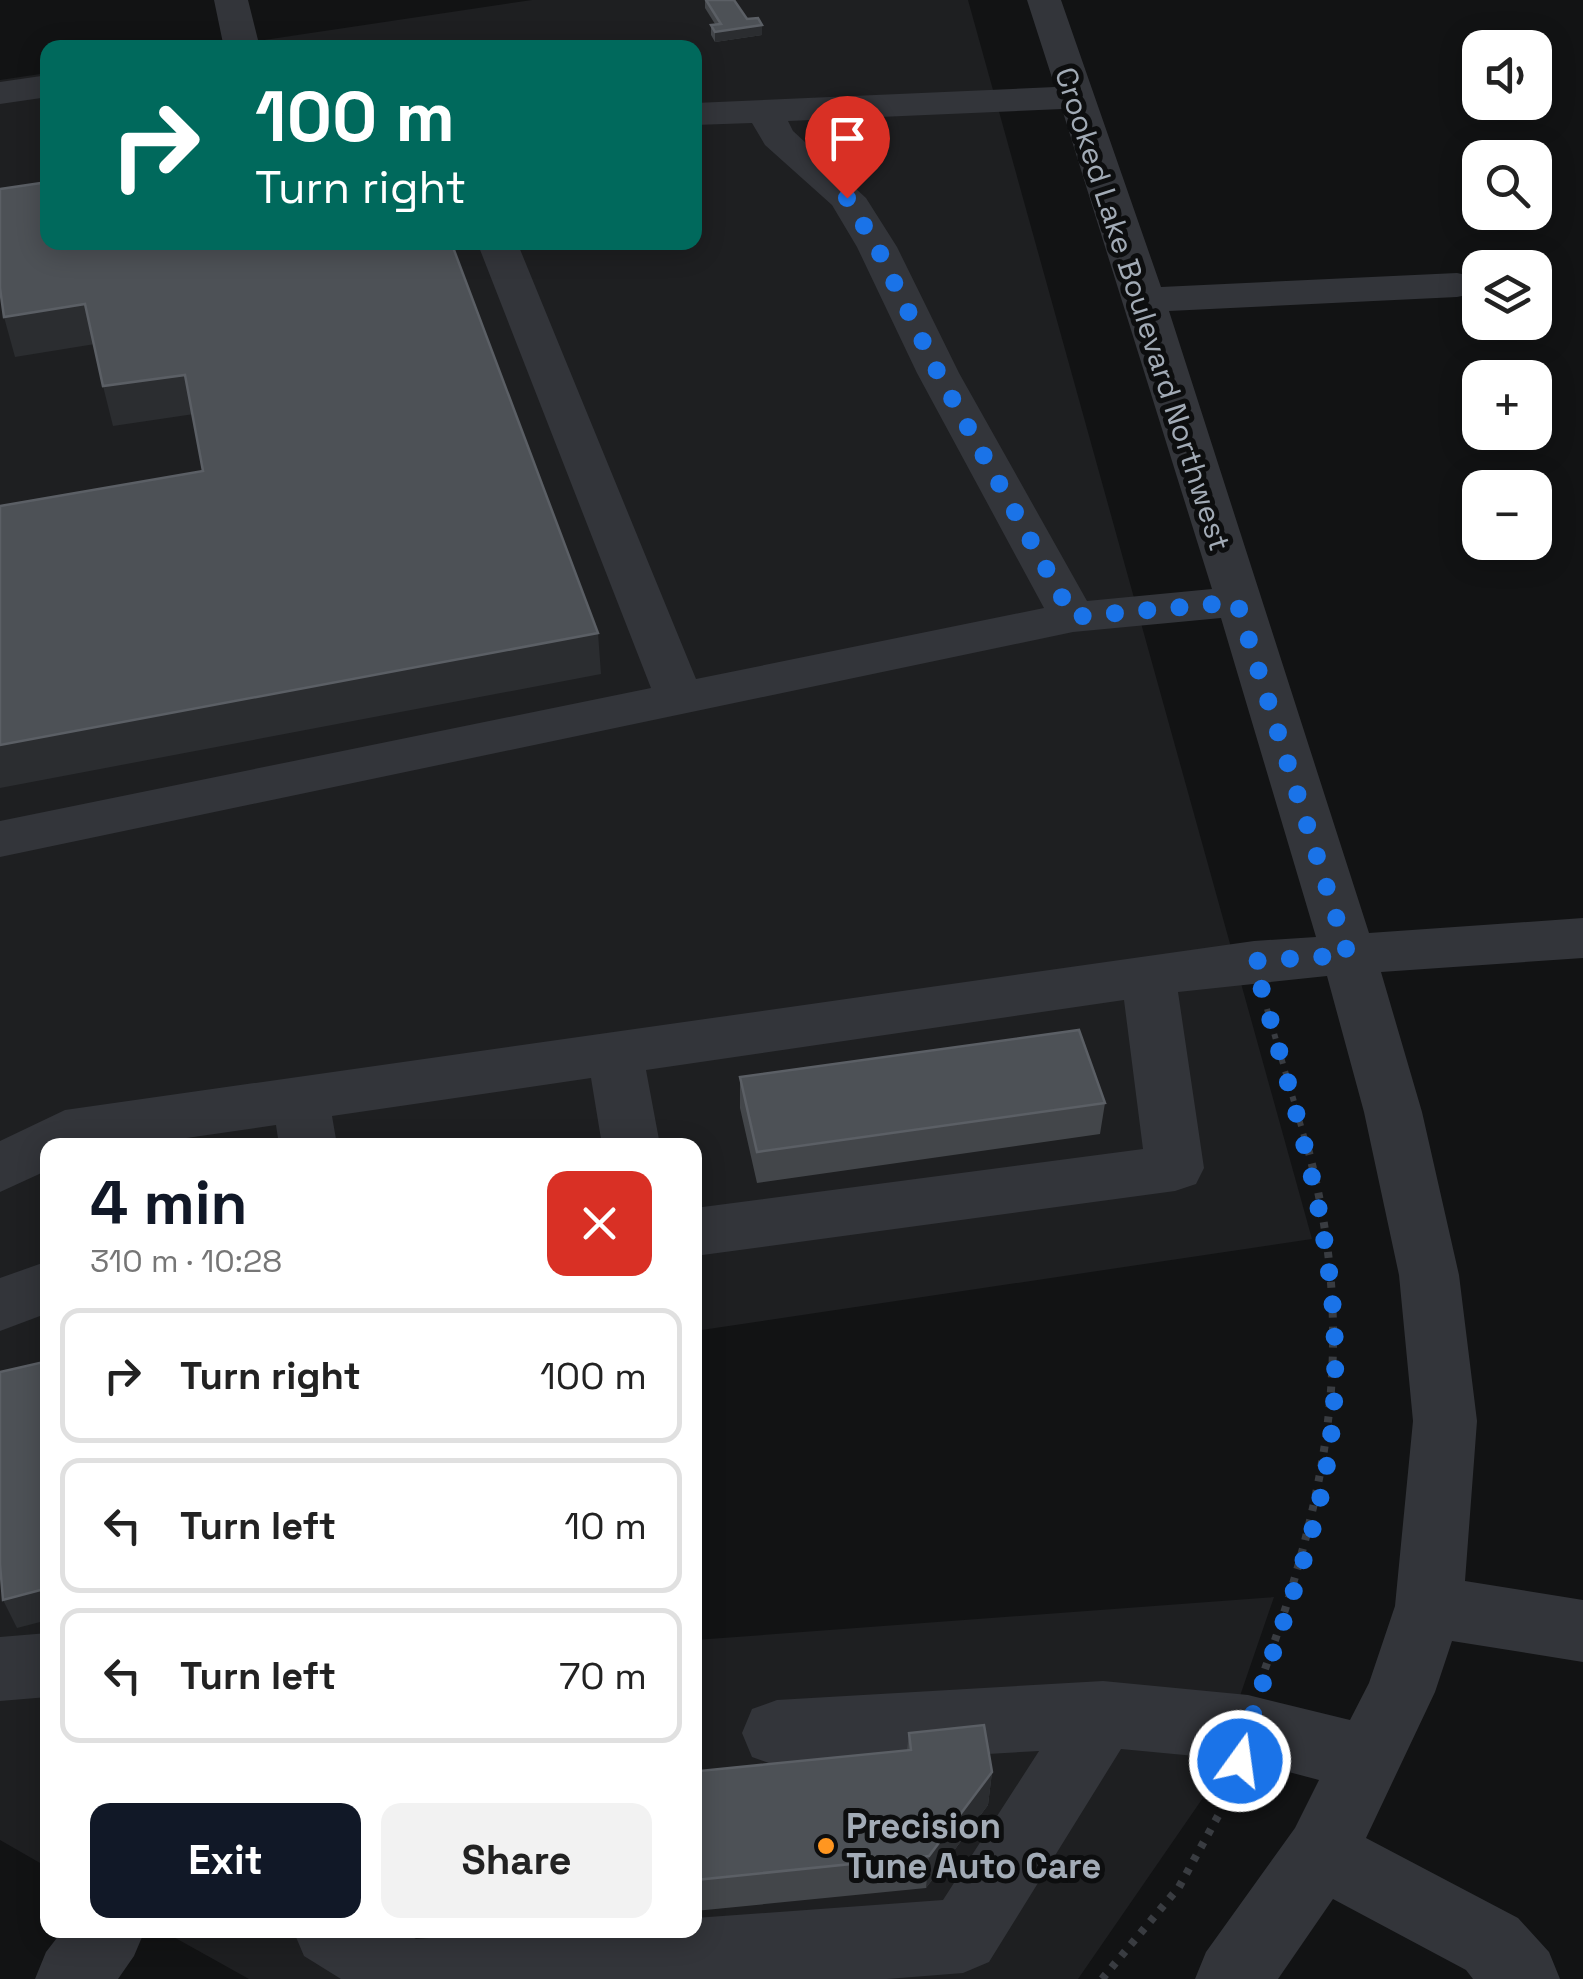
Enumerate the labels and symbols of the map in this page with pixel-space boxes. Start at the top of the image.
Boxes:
street label: Crooked Lake Boulevard Northwest [1046,62,1240,556]
pin [805,96,890,199]
position arrow [1188,1709,1292,1813]
place label: Precision Tune Auto Care [846,1804,1101,1888]
marker: Precision Tune Auto Care [815,1835,837,1857]

